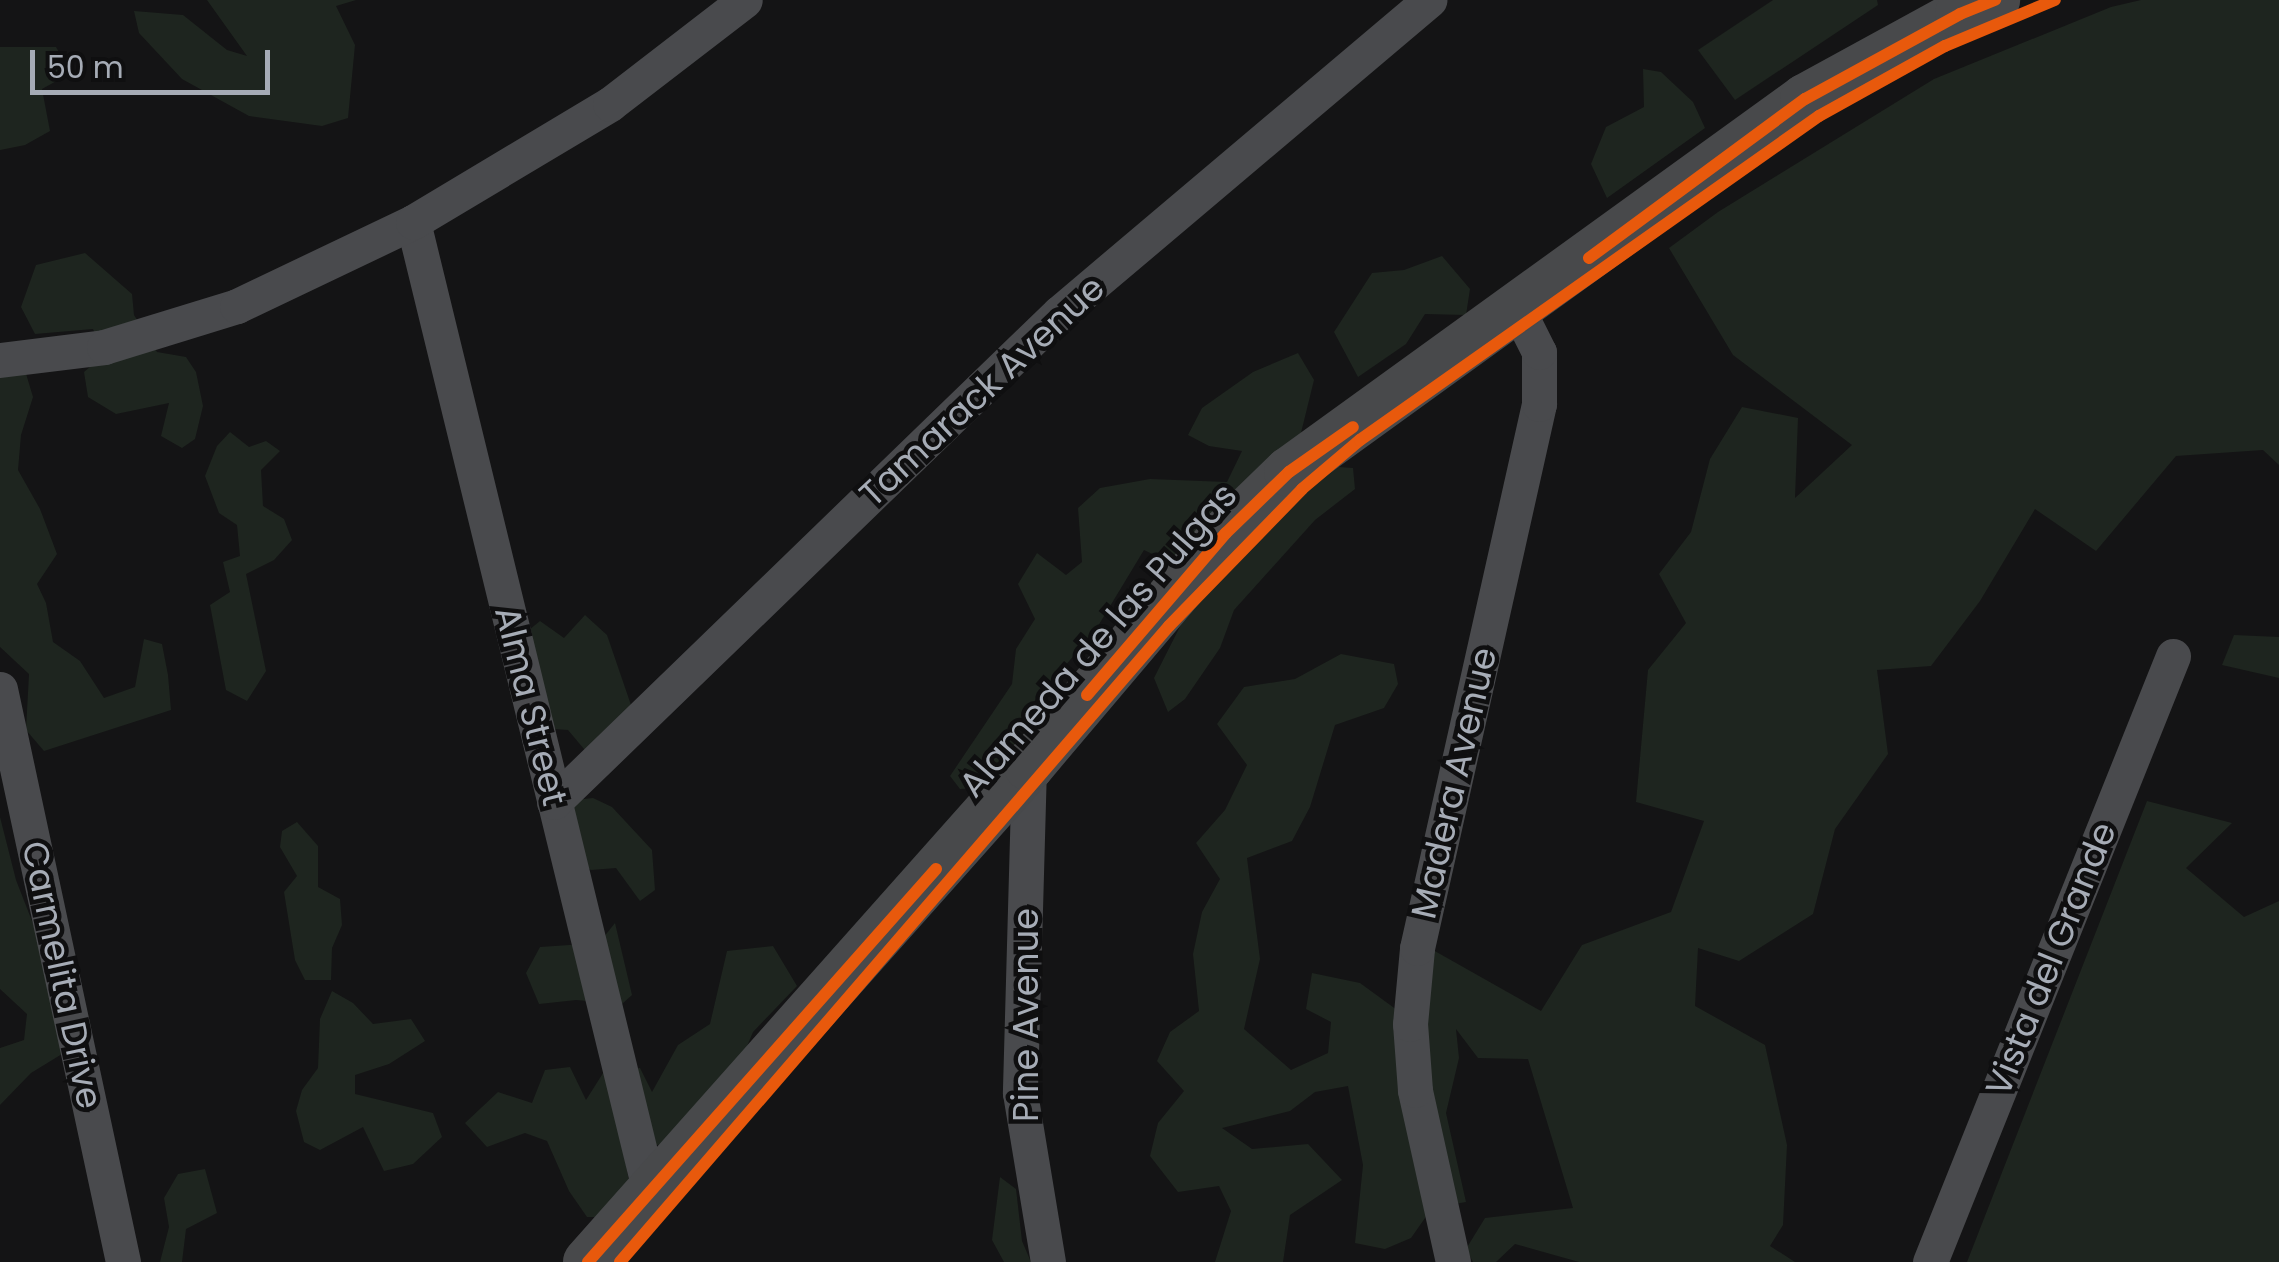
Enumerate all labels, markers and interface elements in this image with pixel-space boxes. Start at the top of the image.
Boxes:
scale bar [35,30,275,92]
text: 50 m [47,46,124,89]
street label: Tamarack Avenue [851,267,1113,515]
street label: Alameda de las Pulgas [950,475,1246,805]
street label: Alma Street [486,602,576,810]
street label: Madera Avenue [1402,644,1506,922]
street label: Vista del Grande [1977,816,2125,1102]
street label: Carmelita Drive [13,838,111,1112]
street label: Pine Avenue [1005,908,1047,1122]

